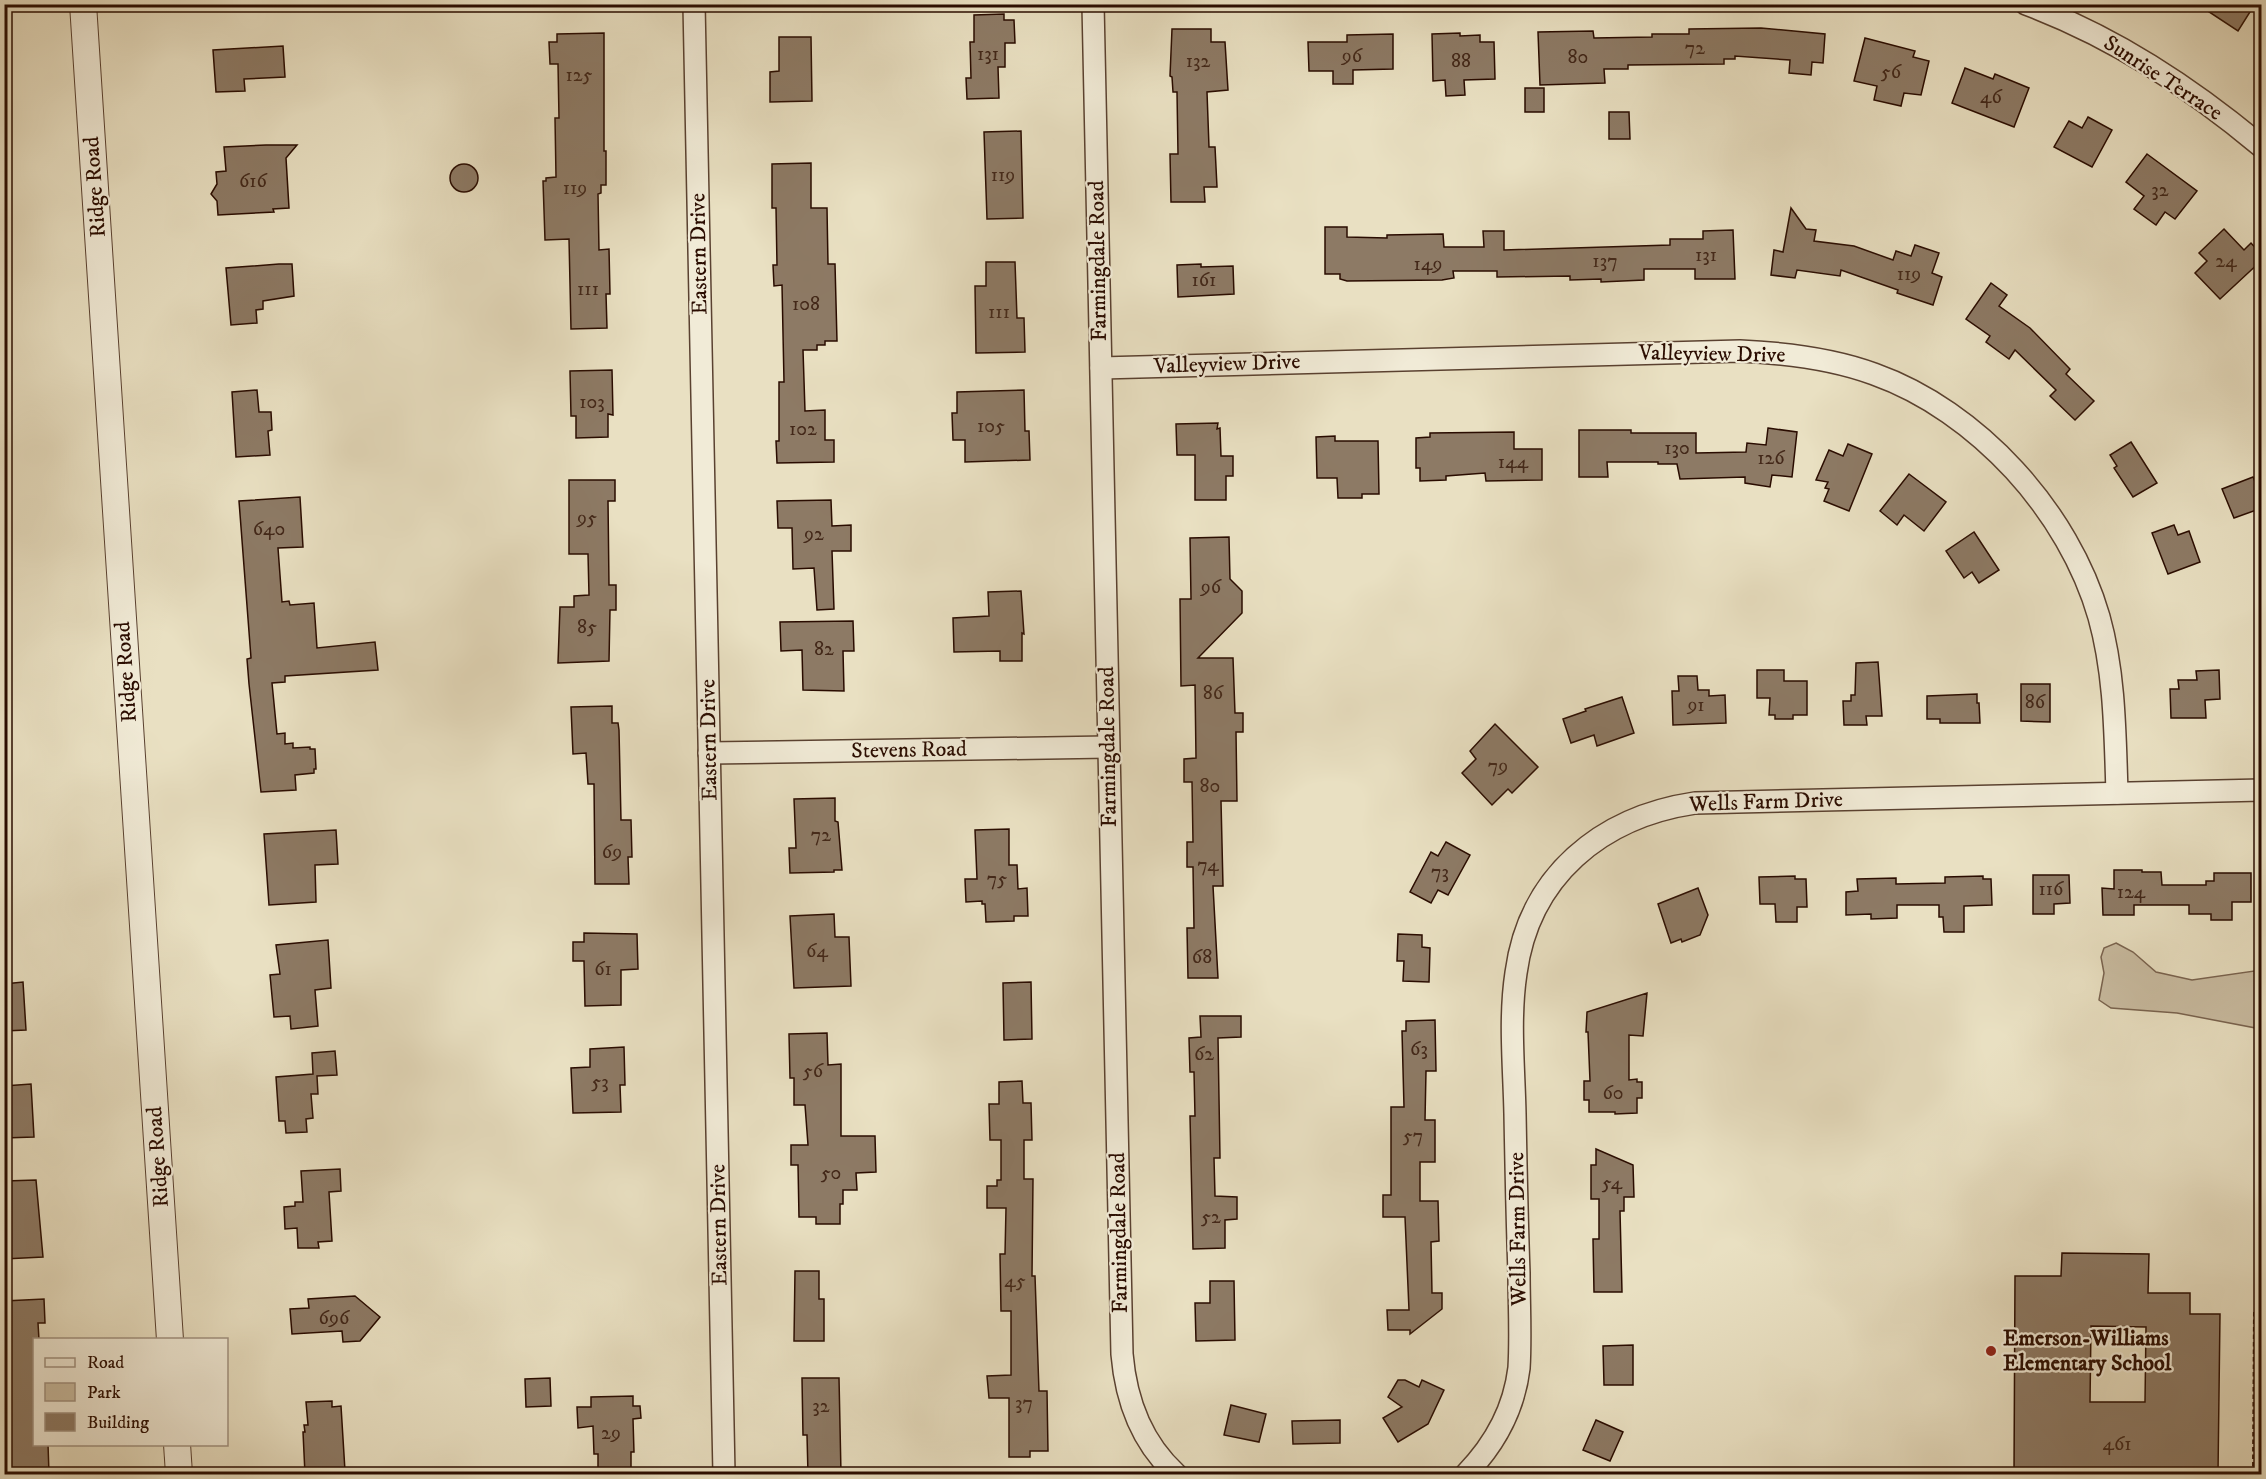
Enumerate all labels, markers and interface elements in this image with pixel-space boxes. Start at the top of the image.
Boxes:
street label: Sunrise Terrace [2098,29,2228,127]
house number: 72 [1685,36,1705,61]
house number: 131 [977,42,999,67]
house number: 96 [1341,44,1363,69]
house number: 80 [1568,45,1588,70]
house number: 132 [1186,49,1210,74]
house number: 88 [1451,49,1471,74]
house number: 56 [1881,60,1902,85]
house number: 125 [566,63,593,88]
house number: 46 [1980,85,2003,110]
street label: Ridge Road [78,135,112,239]
house number: 119 [991,163,1015,188]
house number: 616 [239,169,268,194]
house number: 119 [563,176,587,201]
house number: 32 [2151,178,2169,203]
street label: Farmingdale Road [1083,180,1113,342]
street label: Eastern Drive [684,193,714,315]
house number: 131 [1695,243,1717,268]
house number: 137 [1592,249,1618,274]
house number: 24 [2215,249,2237,274]
house number: 149 [1414,252,1442,277]
house number: 119 [1897,262,1921,287]
house number: 161 [1192,268,1216,293]
house number: 111 [577,277,599,302]
house number: 108 [792,292,820,317]
house number: 111 [988,300,1010,325]
street label: Valleyview Drive [1637,339,1786,369]
street label: Valleyview Drive [1152,348,1301,380]
house number: 103 [579,390,605,415]
house number: 105 [977,414,1005,439]
house number: 102 [789,417,817,442]
house number: 130 [1664,436,1690,461]
house number: 126 [1757,446,1785,471]
house number: 144 [1498,450,1529,475]
house number: 95 [576,506,597,531]
house number: 640 [253,517,285,542]
house number: 92 [803,522,824,547]
house number: 96 [1200,575,1222,600]
house number: 85 [577,615,597,640]
street label: Ridge Road [109,620,143,724]
house number: 82 [814,637,834,662]
street label: Farmingdale Road [1093,666,1123,828]
street label: Eastern Drive [694,679,724,801]
house number: 86 [1203,681,1224,706]
house number: 86 [2025,690,2046,715]
house number: 91 [1686,693,1705,718]
street label: Stevens Road [851,735,967,765]
house number: 79 [1488,754,1508,779]
house number: 80 [1200,774,1220,799]
street label: Wells Farm Drive [1688,786,1843,818]
house number: 72 [811,823,831,848]
house number: 69 [602,840,622,865]
house number: 74 [1197,853,1219,878]
house number: 73 [1431,860,1449,885]
house number: 75 [987,867,1007,892]
house number: 116 [2038,877,2064,902]
house number: 124 [2117,880,2146,905]
house number: 64 [806,939,828,964]
house number: 68 [1192,945,1212,970]
house number: 61 [594,957,612,982]
house number: 63 [1410,1037,1428,1062]
house number: 62 [1194,1042,1214,1067]
house number: 56 [803,1059,824,1084]
house number: 53 [591,1070,609,1095]
house number: 60 [1602,1081,1624,1106]
street label: Ridge Road [141,1105,175,1209]
house number: 57 [1403,1124,1423,1149]
street label: Farmingdale Road [1104,1152,1134,1314]
street label: Wells Farm Drive [1503,1152,1533,1307]
house number: 50 [821,1161,841,1186]
street label: Eastern Drive [704,1164,734,1286]
house number: 54 [1602,1171,1623,1196]
house number: 52 [1201,1205,1221,1230]
house number: 45 [1004,1269,1026,1294]
house number: 696 [319,1306,350,1331]
place label: Emerson-Williams Elementary School [2003,1325,2172,1377]
legend [33,1338,228,1446]
marker: Emerson-Williams Elementary School [1984,1344,1998,1358]
text: Road [87,1352,124,1374]
text: Park [87,1382,121,1404]
house number: 37 [1015,1391,1033,1416]
house number: 32 [812,1394,830,1419]
text: Building [87,1412,149,1434]
house number: 29 [601,1421,621,1446]
house number: 461 [2102,1432,2132,1457]

